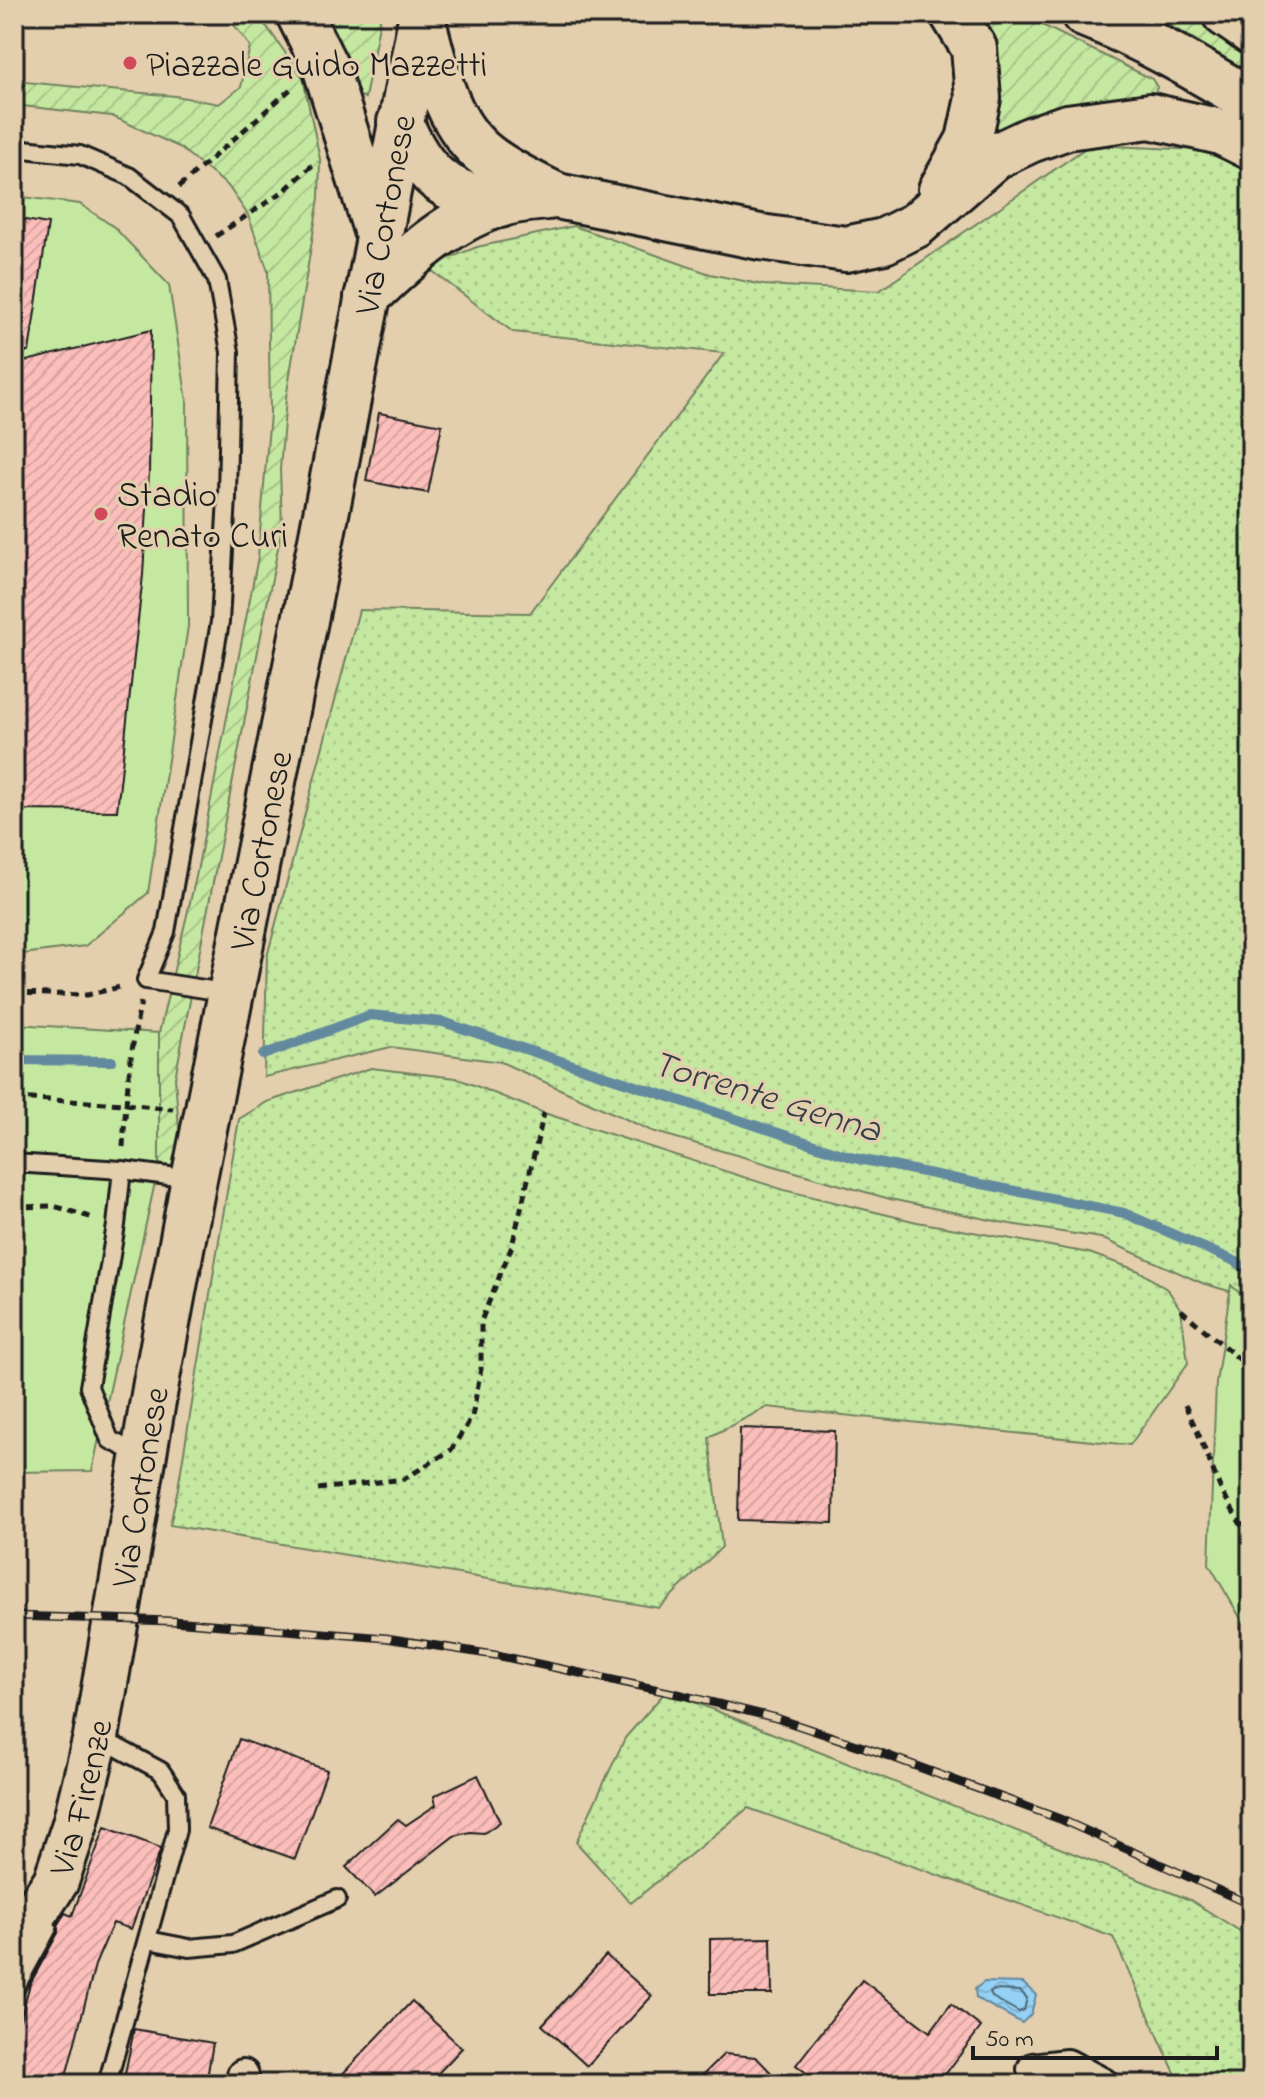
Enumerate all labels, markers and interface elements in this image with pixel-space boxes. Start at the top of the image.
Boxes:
place label: Piazzale Guido Mazzetti [146,41,487,94]
marker: Piazzale Guido Mazzetti [121,54,139,72]
street label: Via Cortonese [343,110,433,321]
place label: Stadio Renato Curi [117,471,288,565]
marker: Stadio Renato Curi [92,505,110,523]
street label: Via Cortonese [218,746,310,957]
water label: Torrente Genna [644,1037,888,1160]
street label: Via Cortonese [100,1382,186,1593]
street label: Via Firenze [37,1715,130,1885]
scale bar [973,2010,1217,2060]
text: 50 m [985,2023,1034,2058]

